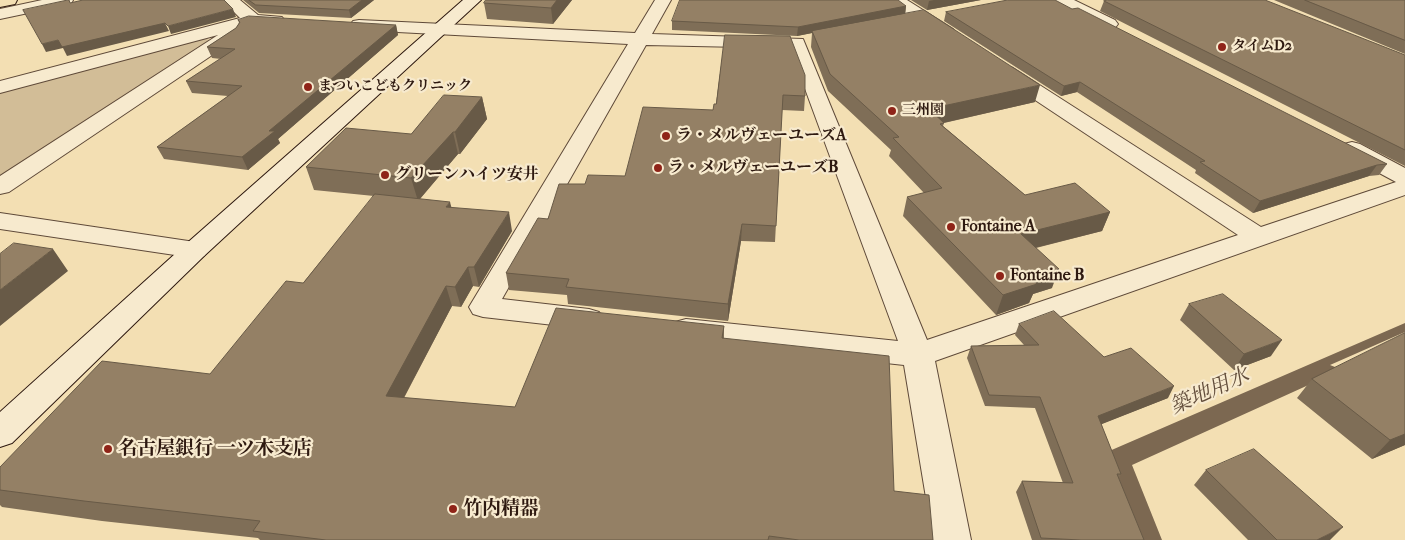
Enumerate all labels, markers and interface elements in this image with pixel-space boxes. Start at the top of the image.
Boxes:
place label: タイムD2 [1232,39,1292,55]
marker: タイムD2 [1216,41,1228,53]
place label: まついこどもクリニック [318,79,472,95]
marker: まついこどもクリニック [302,81,314,93]
place label: 三州園 [902,103,944,119]
marker: 三州園 [886,105,898,117]
place label: ラ・メルヴェーユーズA [676,126,846,146]
marker: ラ・メルヴェーユーズA [660,130,672,142]
place label: ラ・メルヴェーユーズB [668,158,838,178]
marker: ラ・メルヴェーユーズB [652,162,664,174]
place label: グリーンハイツ安井 [395,165,539,185]
marker: グリーンハイツ安井 [379,169,391,181]
place label: Fontaine A [961,217,1035,237]
marker: Fontaine A [945,221,957,233]
place label: Fontaine B [1010,266,1084,286]
marker: Fontaine B [994,270,1006,282]
water label: 築地用水 [1167,363,1253,421]
place label: 名古屋銀行 一ツ木支店 [118,438,312,460]
marker: 名古屋銀行 一ツ木支店 [102,443,114,455]
place label: 竹内精器 [463,498,539,520]
marker: 竹内精器 [447,503,459,515]

